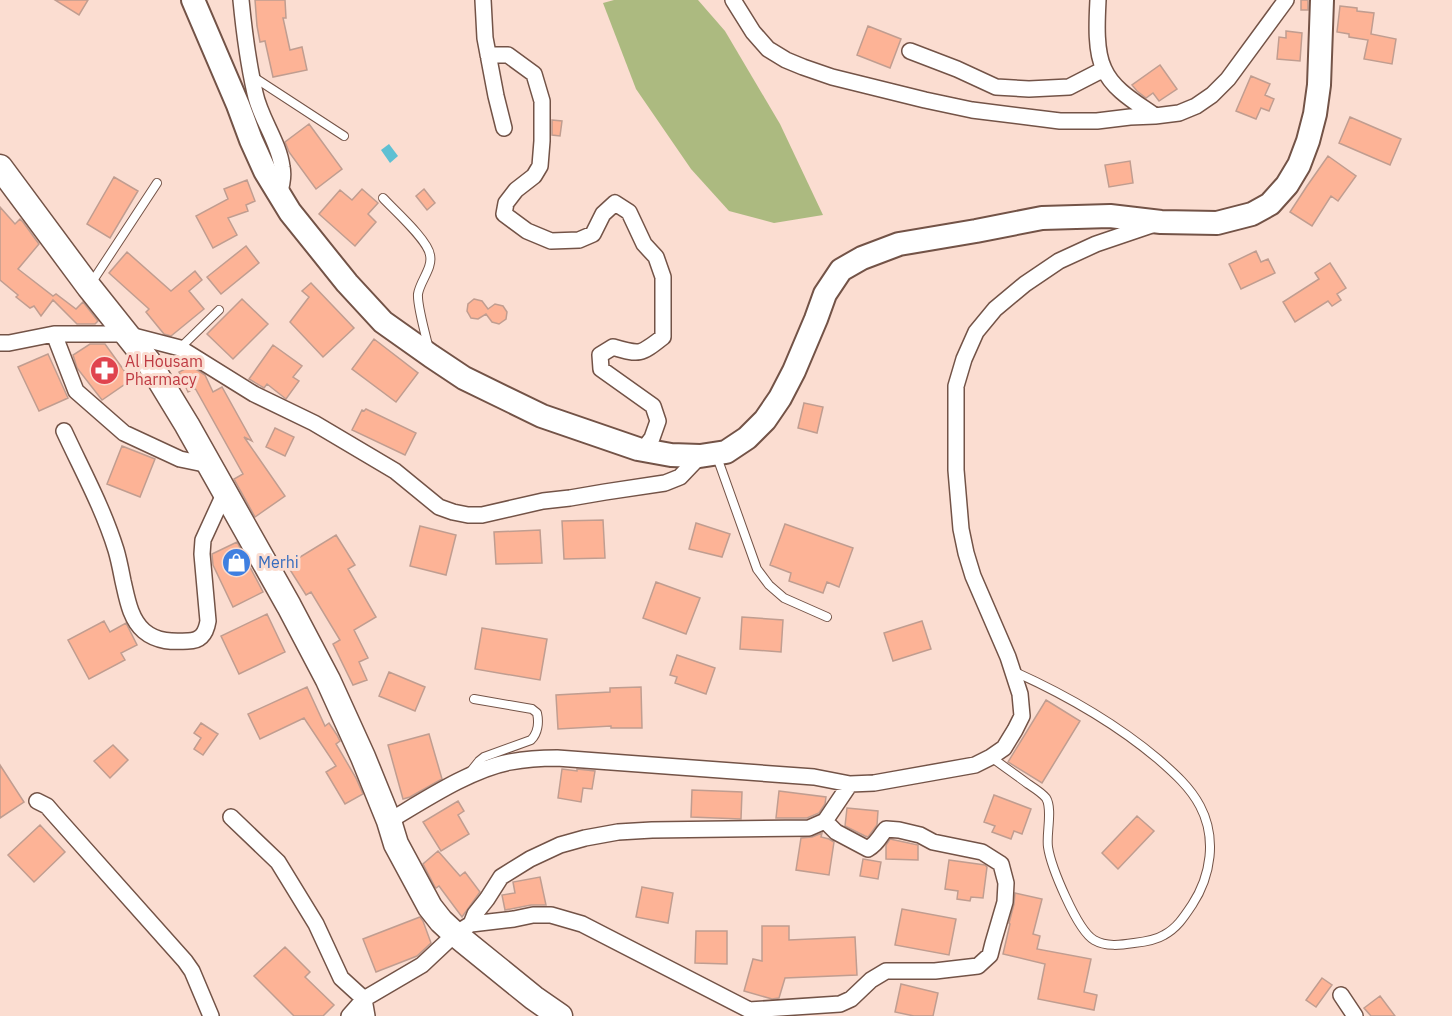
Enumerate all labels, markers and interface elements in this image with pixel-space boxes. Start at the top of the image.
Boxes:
place label: Al Housam Pharmacy [125,351,203,389]
pharmacy icon: Al Housam Pharmacy [88,354,120,386]
shop icon: Merhi [221,546,253,578]
place label: Merhi [258,552,299,572]

